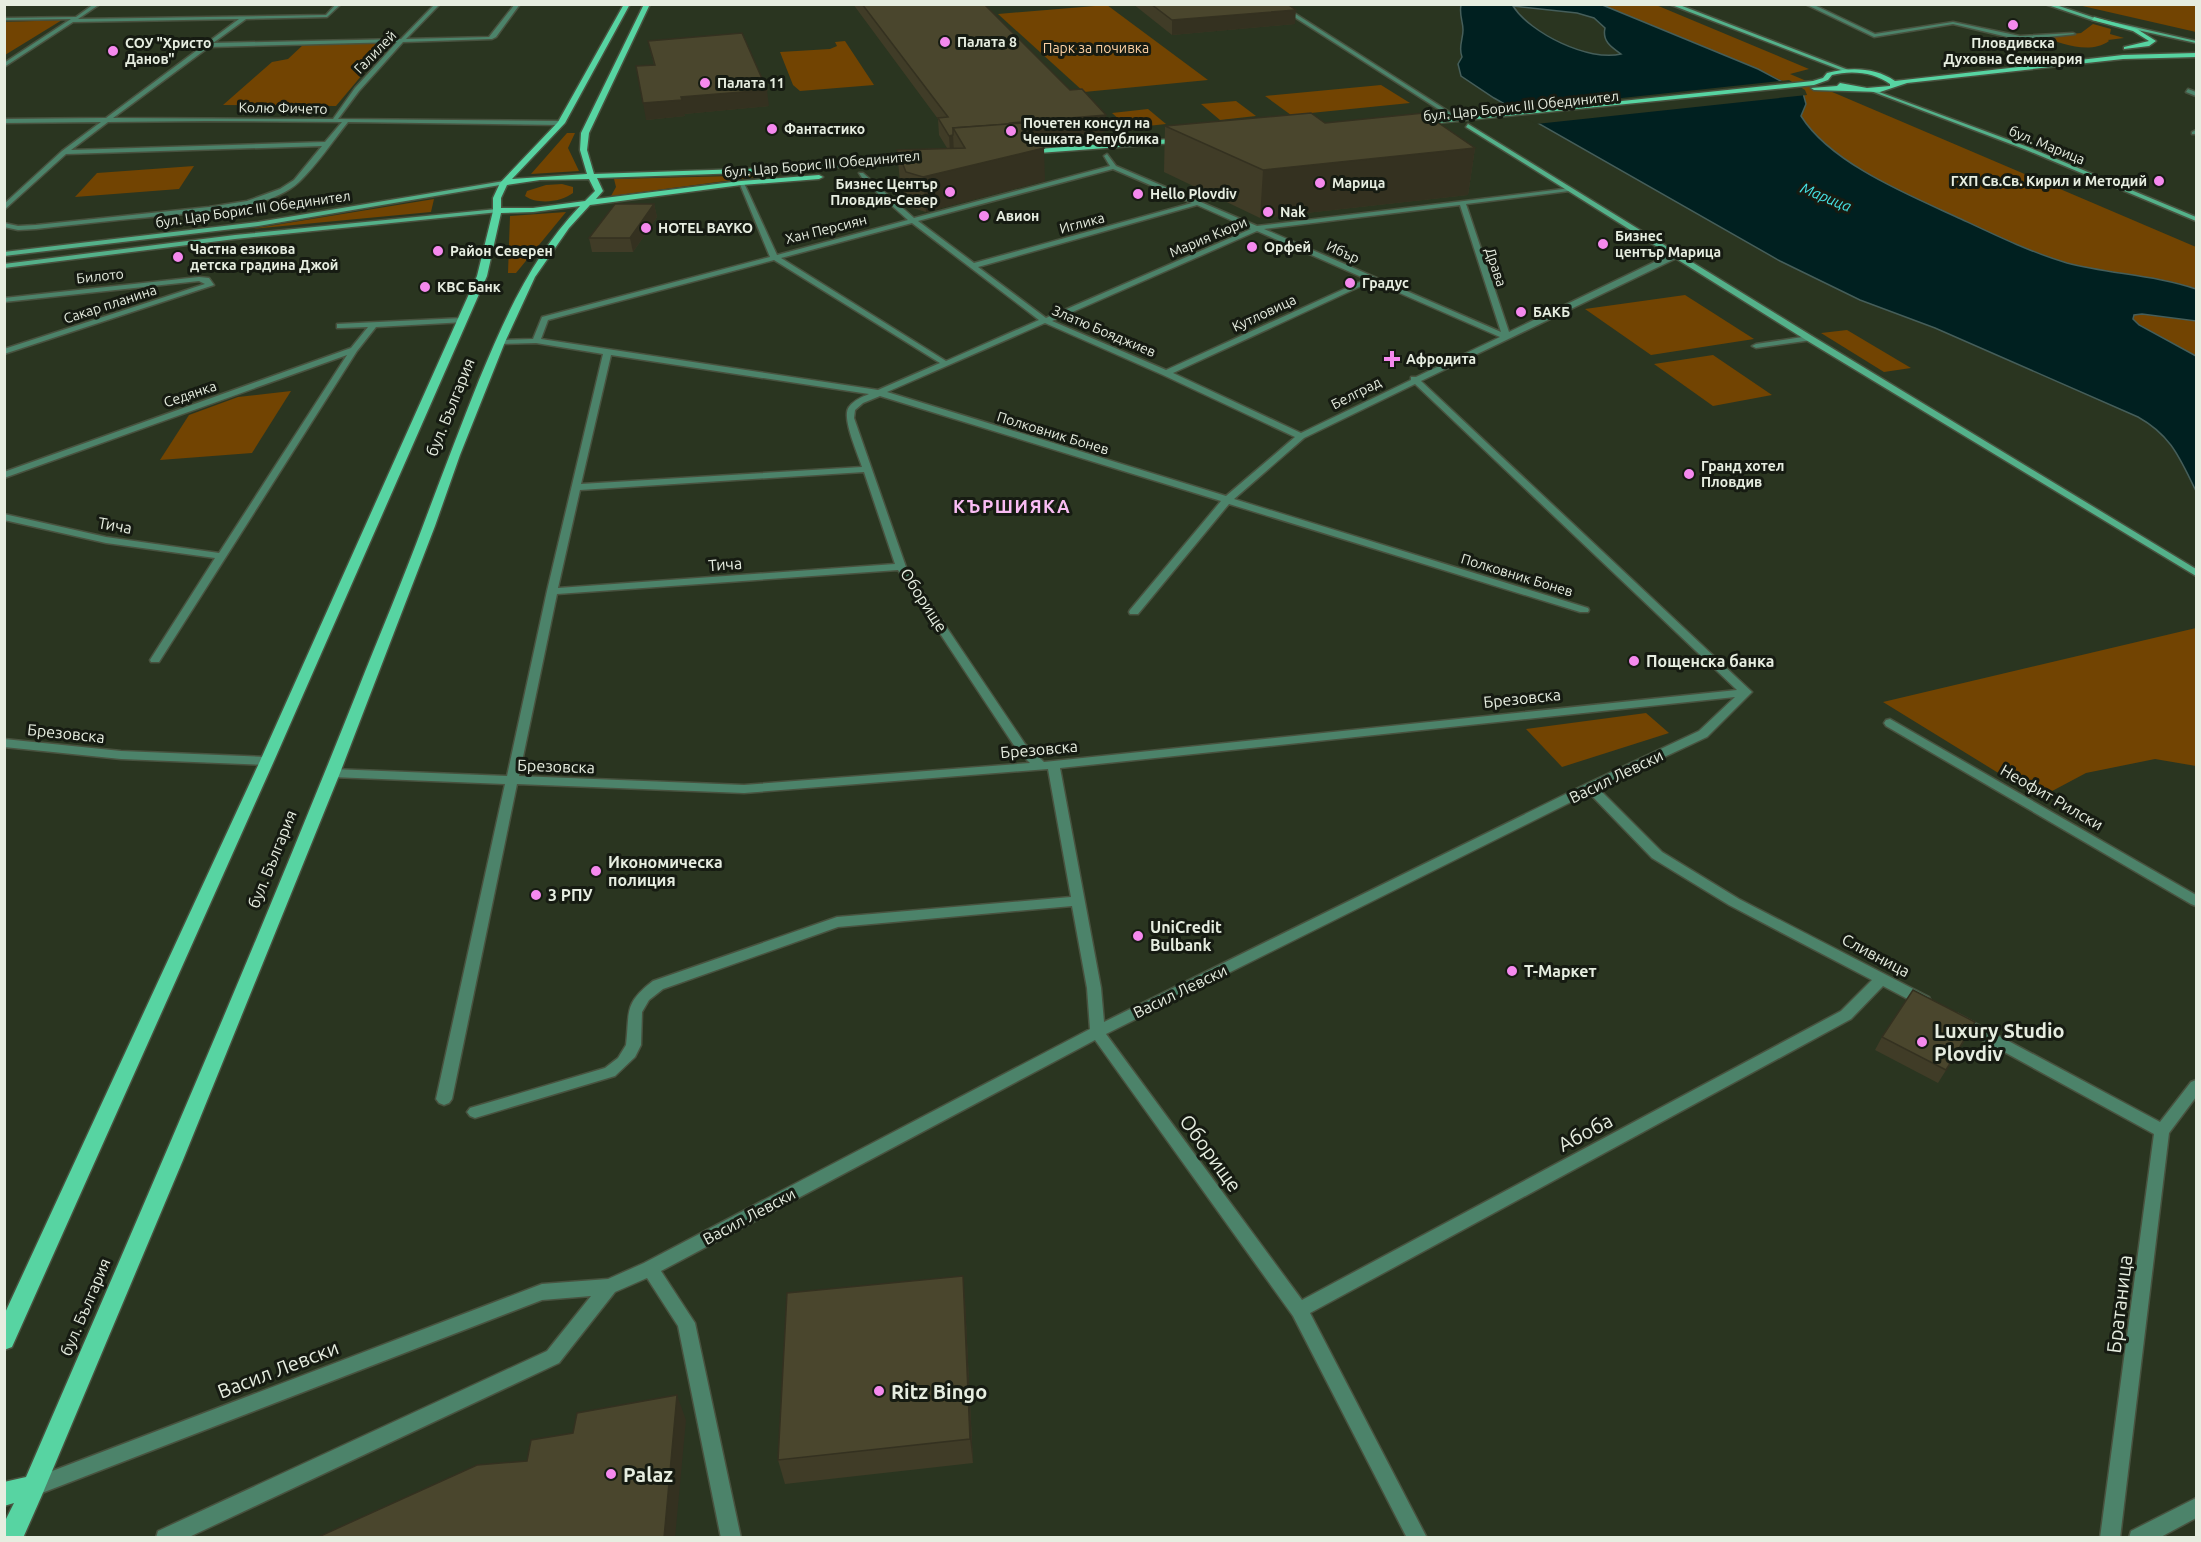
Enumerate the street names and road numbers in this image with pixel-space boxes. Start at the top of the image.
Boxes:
street label: Галилей [351,27,399,77]
street label: бул. Цар Борис III Обединител [1422,88,1620,124]
street label: Колю Фичето [238,99,328,117]
street label: бул. Марица [2007,122,2087,168]
street label: бул. Цар Борис III Обединител [723,147,921,181]
street label: бул. Цар Борис III Обединител [154,187,352,231]
street label: Иглика [1058,209,1106,237]
street label: Хан Персиян [784,211,868,247]
street label: Мария Кюри [1167,213,1249,261]
street label: Ибър [1324,238,1362,266]
street label: Драва [1482,245,1510,289]
street label: Билото [75,266,125,286]
street label: Сакар планина [61,281,159,327]
street label: Кутловица [1230,291,1298,335]
street label: Златю Бояджиев [1050,302,1158,360]
street label: бул. България [422,355,478,459]
street label: Белград [1328,374,1384,412]
street label: Седянка [162,378,218,410]
street label: Полковник Бонев [995,408,1111,458]
street label: Тича [97,513,133,537]
street label: Полковник Бонев [1459,550,1575,600]
street label: Тича [707,554,743,574]
street label: Оборище [897,565,951,635]
street label: Брезовска [1482,685,1562,711]
street label: Брезовска [26,720,106,746]
street label: Брезовска [999,737,1079,761]
street label: Васил Левски [1566,746,1666,806]
street label: Брезовска [517,756,595,776]
street label: Неофит Рилски [1998,760,2106,834]
street label: бул. България [244,807,300,911]
street label: Сливница [1839,930,1913,980]
street label: Васил Левски [1130,961,1230,1021]
street label: Абоба [1554,1108,1616,1156]
street label: Оборище [1175,1110,1247,1196]
street label: Васил Левски [700,1184,798,1248]
street label: Братаница [2102,1254,2136,1354]
street label: бул. България [56,1256,114,1358]
street label: Васил Левски [214,1335,342,1403]

